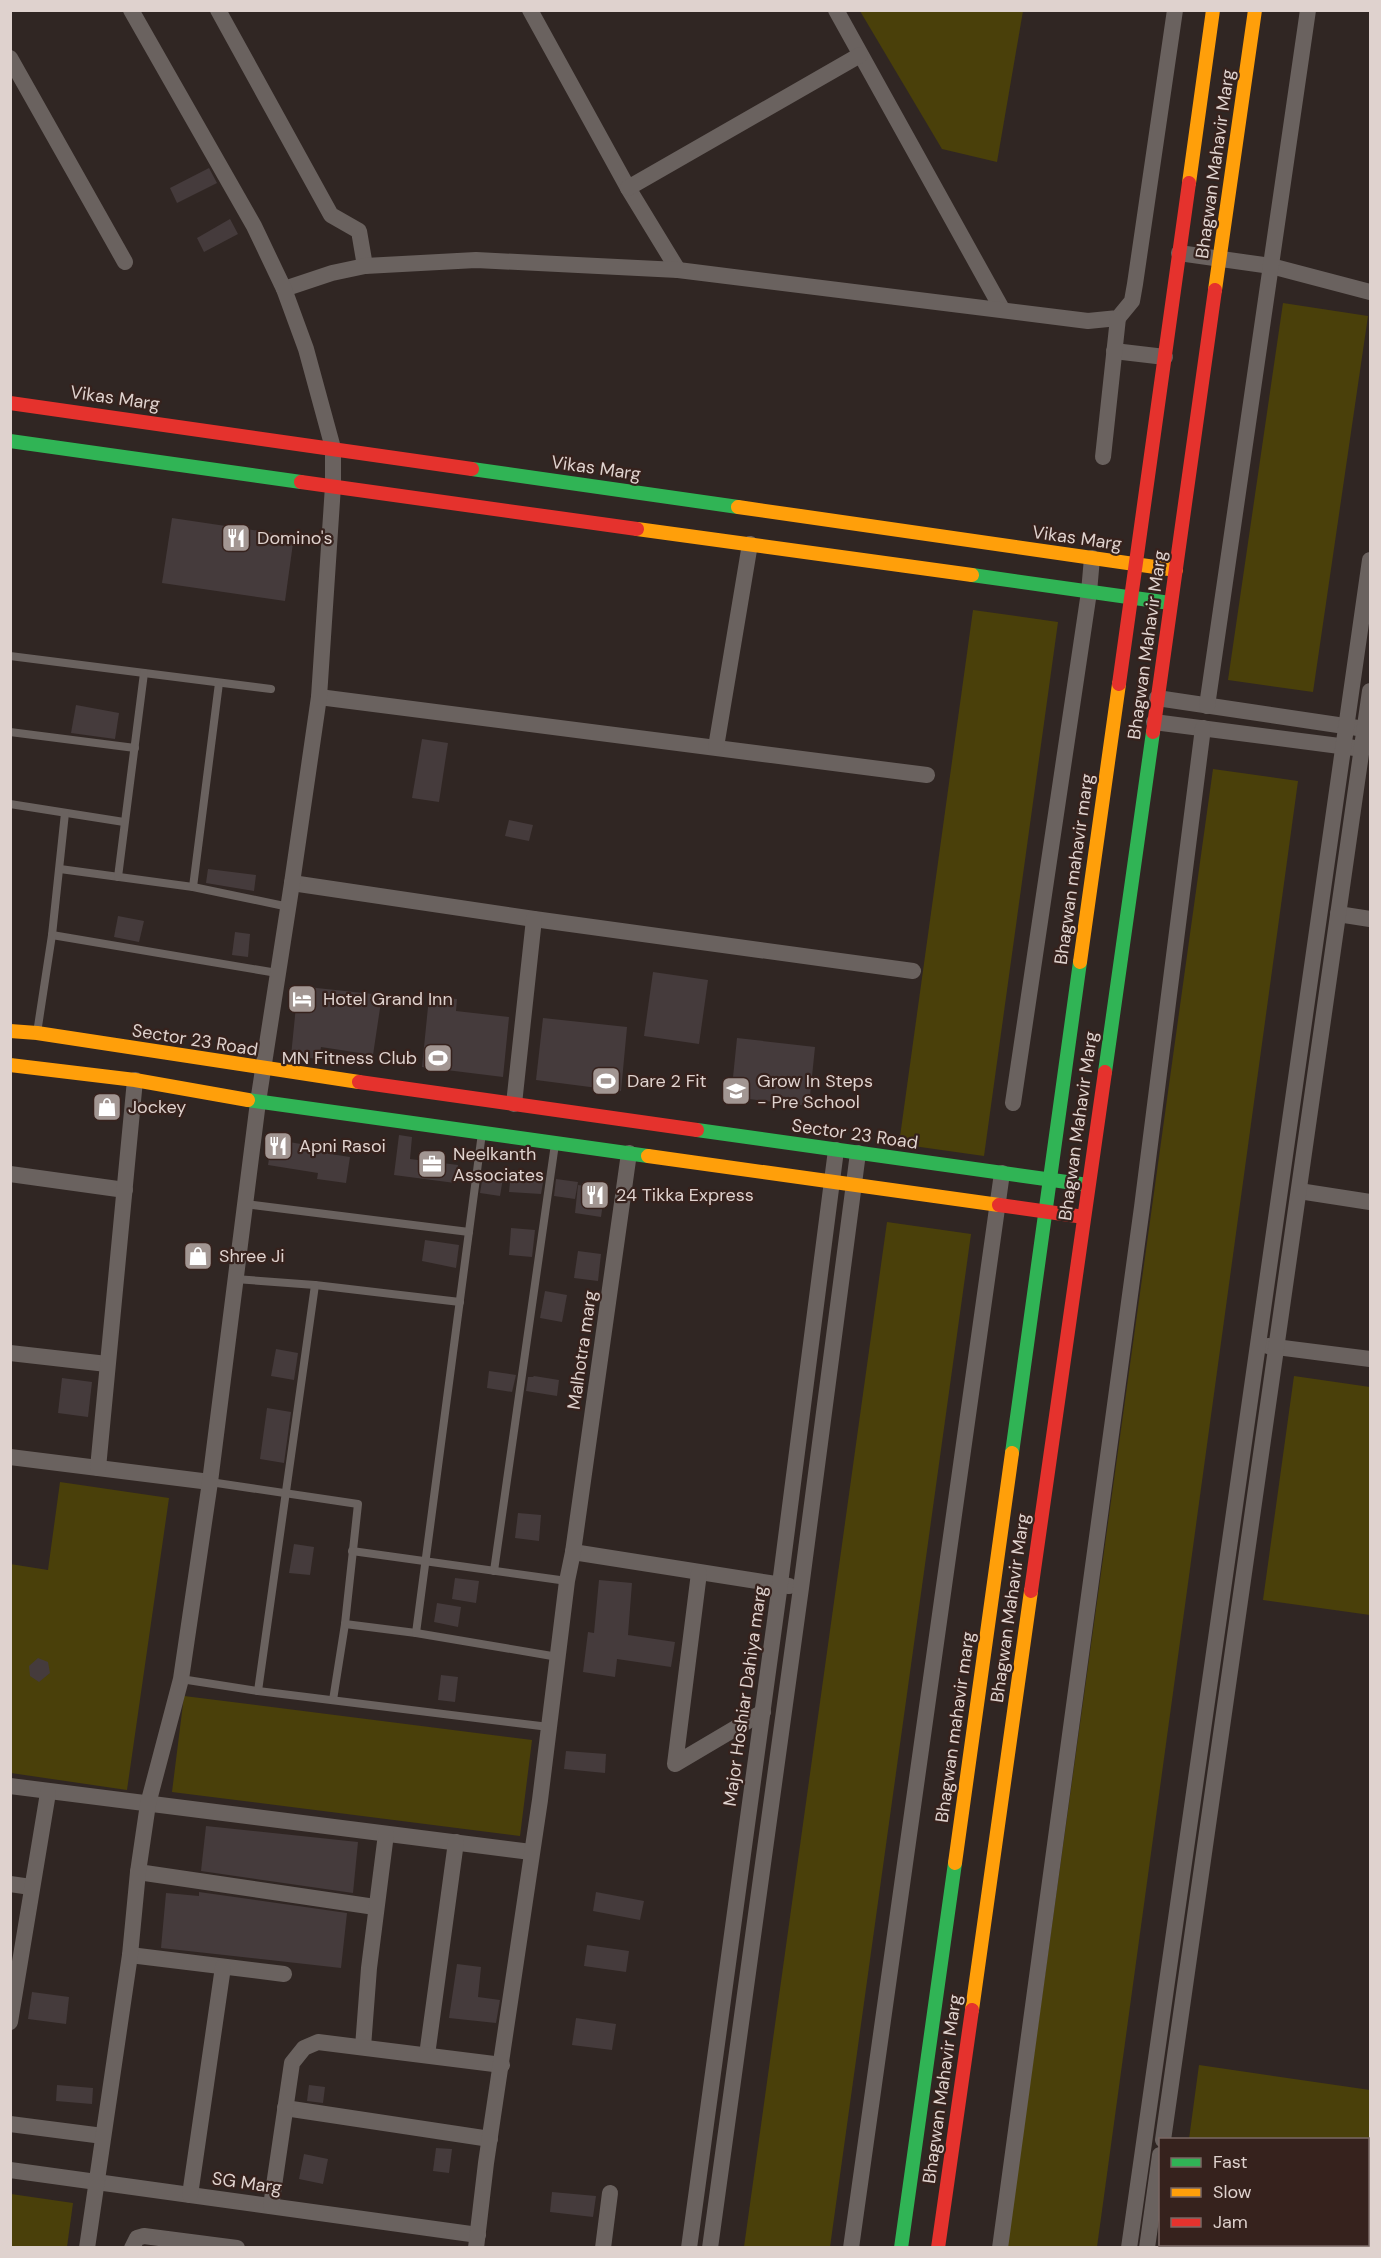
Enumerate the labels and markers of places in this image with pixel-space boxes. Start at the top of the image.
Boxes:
restaurant icon: Domino's [220,522,252,554]
place label: Domino's [257,526,333,550]
hotel icon: Hotel Grand Inn [286,983,318,1015]
place label: Hotel Grand Inn [323,987,453,1011]
sports icon: MN Fitness Club [422,1042,454,1074]
place label: MN Fitness Club [282,1046,417,1070]
sports icon: Dare 2 Fit [590,1065,622,1097]
place label: Dare 2 Fit [627,1069,707,1093]
place label: Grow In Steps - Pre School [757,1069,873,1114]
school or university icon: Grow In Steps - Pre School [720,1075,752,1107]
shop icon: Jockey [91,1091,123,1123]
place label: Jockey [128,1095,186,1119]
restaurant icon: Apni Rasoi [262,1130,294,1162]
place label: Apni Rasoi [299,1134,386,1158]
place label: Neelkanth Associates [453,1142,544,1187]
office icon: Neelkanth Associates [416,1148,448,1180]
restaurant icon: 24 Tikka Express [579,1179,611,1211]
place label: 24 Tikka Express [616,1183,754,1207]
shop icon: Shree Ji [182,1240,214,1272]
place label: Shree Ji [219,1244,285,1268]

